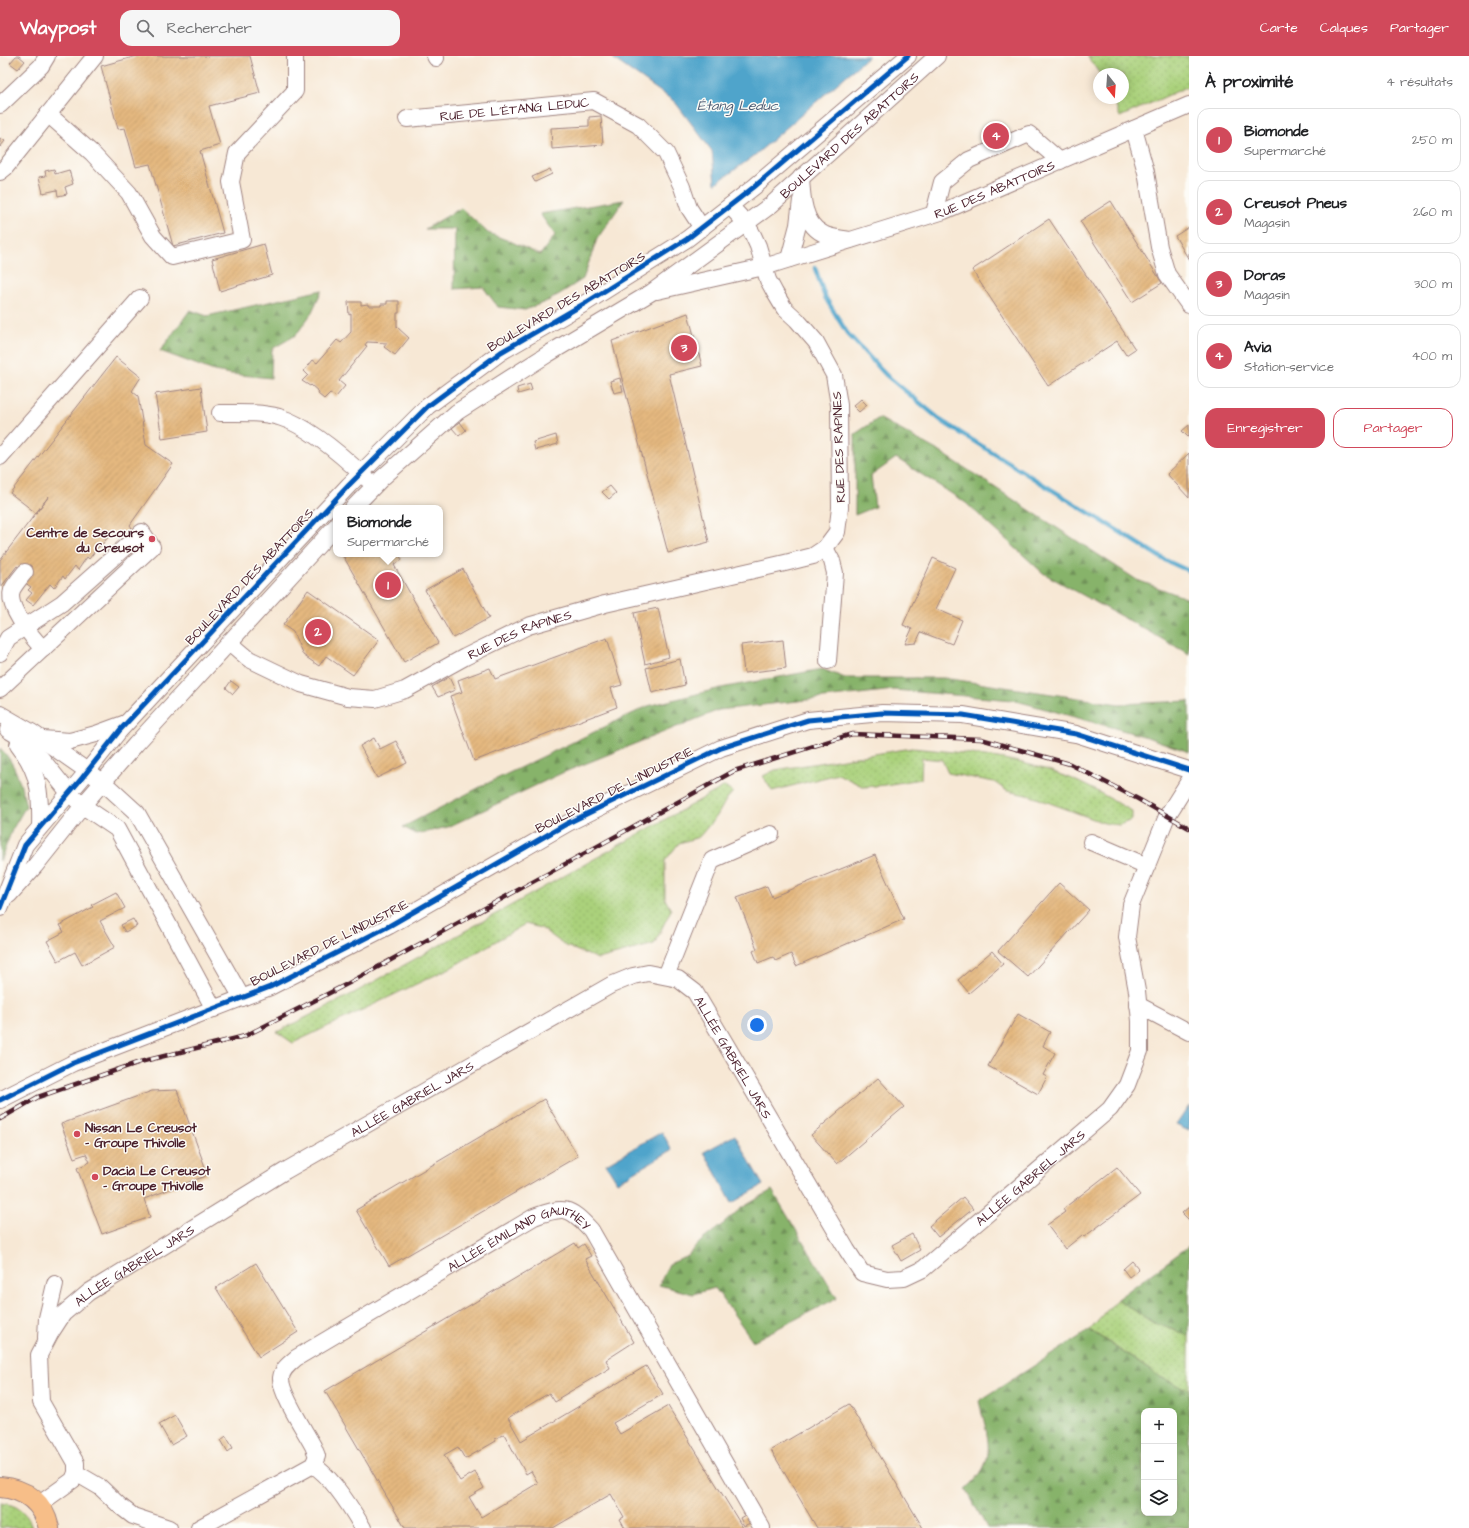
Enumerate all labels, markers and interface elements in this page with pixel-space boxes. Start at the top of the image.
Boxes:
search box [120,10,400,46]
text: Waypost [20,15,96,42]
icon: search [134,17,156,39]
text: Rechercher [166,18,252,39]
text: Carte [1260,18,1298,38]
text: Calques [1320,18,1368,38]
text: Partager [1390,18,1449,38]
street label: BOULEVARD DES ABATTOIRS [776,68,923,203]
north arrow [1093,68,1129,104]
text: À proximité [1205,70,1294,94]
text: 4 résultats [1386,73,1453,91]
street label: RUE DE L'ÉTANG LEDUC [439,93,590,126]
water label: Étang Leduc [697,96,779,116]
pin: 4 [983,121,1009,151]
text: Biomonde [1244,121,1309,142]
text: 1 [1218,131,1220,149]
text: 250 m [1412,131,1452,149]
text: Supermarché [1244,142,1326,160]
street label: RUE DES ABATTOIRS [932,156,1058,224]
text: Creusot Pneus [1244,193,1347,214]
text: 2 [1215,203,1223,221]
text: 260 m [1413,203,1452,221]
text: Magasin [1244,214,1290,232]
street label: BOULEVARD DES ABATTOIRS [484,247,649,356]
text: Doras [1244,265,1286,286]
text: 3 [1216,275,1222,293]
text: 300 m [1414,275,1452,293]
text: Magasin [1244,286,1290,304]
pin: 3 [671,333,697,363]
text: Avia [1244,337,1271,358]
text: 4 [1215,347,1223,365]
text: 400 m [1411,347,1452,365]
text: Station-service [1244,358,1334,376]
street label: RUE DES RAPINES [828,391,850,503]
button: Enregistrer [1205,408,1325,448]
button: Partager [1333,408,1453,448]
street label: BOULEVARD DES ABATTOIRS [181,504,318,649]
popup [333,505,443,557]
text: Biomonde [347,512,412,533]
place label: Centre de Secours du Creusot [26,524,145,557]
text: Supermarché [347,533,429,551]
marker: Centre de Secours du Creusot [147,534,157,544]
pin: 1 [375,570,401,600]
street label: RUE DES RAPINES [465,606,574,664]
pin: 2 [305,617,331,647]
street label: BOULEVARD DE L'INDUSTRIE [532,742,697,838]
street label: BOULEVARD DE L'INDUSTRIE [247,895,412,991]
street label: ALLÉE GABRIEL JARS [689,993,776,1122]
your location [747,1015,767,1035]
street label: ALLÉE GABRIEL JARS [347,1057,477,1142]
place label: Nissan Le Creusot - Groupe Thivolle [85,1119,198,1153]
street label: ALLÉE GABRIEL JARS [972,1126,1090,1230]
marker: Nissan Le Creusot - Groupe Thivolle [72,1129,82,1139]
place label: Dacia Le Creusot - Groupe Thivolle [103,1162,211,1196]
marker: Dacia Le Creusot - Groupe Thivolle [90,1172,100,1182]
street label: ALLÉE ÉMILAND GAUTHEY [444,1202,595,1276]
street label: ALLÉE GABRIEL JARS [71,1221,198,1311]
map controls [1141,1408,1177,1516]
button: + [1141,1408,1177,1444]
button: − [1141,1444,1177,1480]
button: layers [1141,1480,1177,1516]

